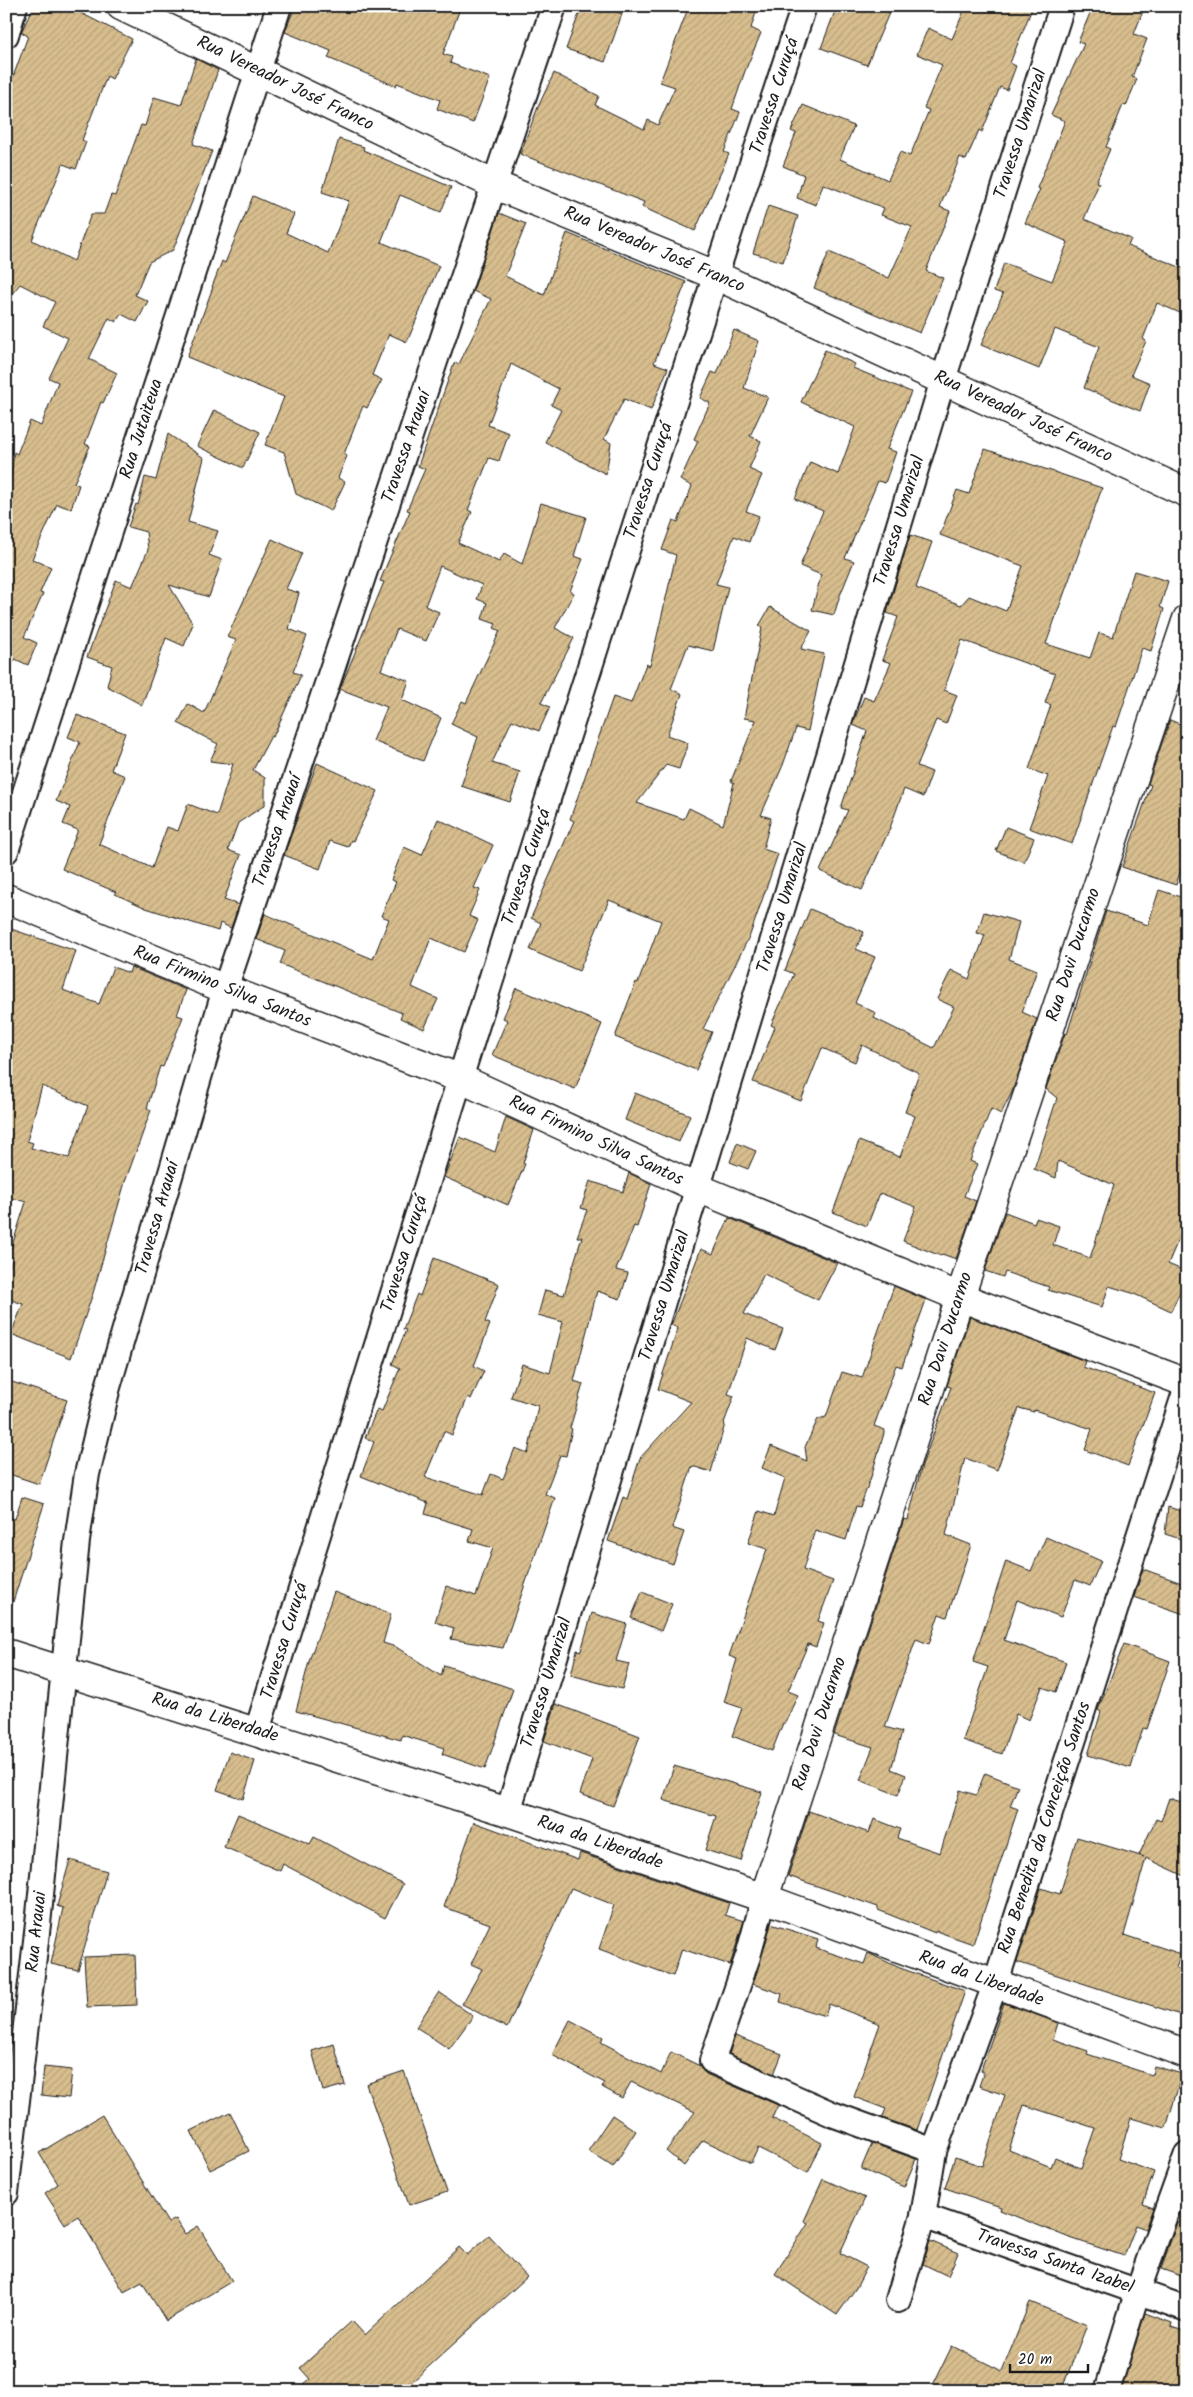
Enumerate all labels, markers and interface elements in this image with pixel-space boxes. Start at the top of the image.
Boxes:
street label: Rua Vereador José Franco [191,28,379,140]
street label: Travessa Curuçá [742,32,808,158]
street label: Travessa Umarizal [986,65,1056,203]
street label: Rua Vereador José Franco [559,199,749,301]
street label: Rua Vereador José Franco [929,363,1117,471]
street label: Rua Jutaiteua [112,375,172,483]
street label: Travessa Arauaí [374,384,441,507]
street label: Travessa Curuçá [616,417,682,543]
street label: Travessa Umarizal [866,452,934,590]
street label: Travessa Arauaí [245,768,312,891]
street label: Travessa Curuçá [494,803,560,929]
street label: Travessa Umarizal [749,839,817,977]
street label: Rua Davi Ducarmo [1039,884,1109,1026]
street label: Rua Firmino Silva Santos [129,938,316,1036]
street label: Rua Firmino Silva Santos [504,1088,689,1194]
street label: Travessa Arauaí [128,1155,189,1278]
street label: Travessa Curuçá [373,1190,437,1316]
street label: Travessa Umarizal [631,1227,699,1365]
street label: Rua Davi Ducarmo [911,1268,981,1410]
street label: Travessa Curuçá [253,1577,317,1703]
street label: Travessa Umarizal [513,1614,581,1752]
street label: Rua Davi Ducarmo [785,1653,855,1795]
street label: Rua da Liberdade [148,1685,282,1751]
street label: Rua Benedita da Conceição Santos [990,1698,1100,1958]
street label: Rua da Liberdade [533,1808,667,1878]
street label: Rua Arauai [18,1889,56,1974]
street label: Rua da Liberdade [914,1943,1048,2015]
street label: Travessa Santa Izabel [972,2221,1138,2303]
scale bar [1010,2342,1088,2374]
text: 20 m [1018,2348,1052,2372]

